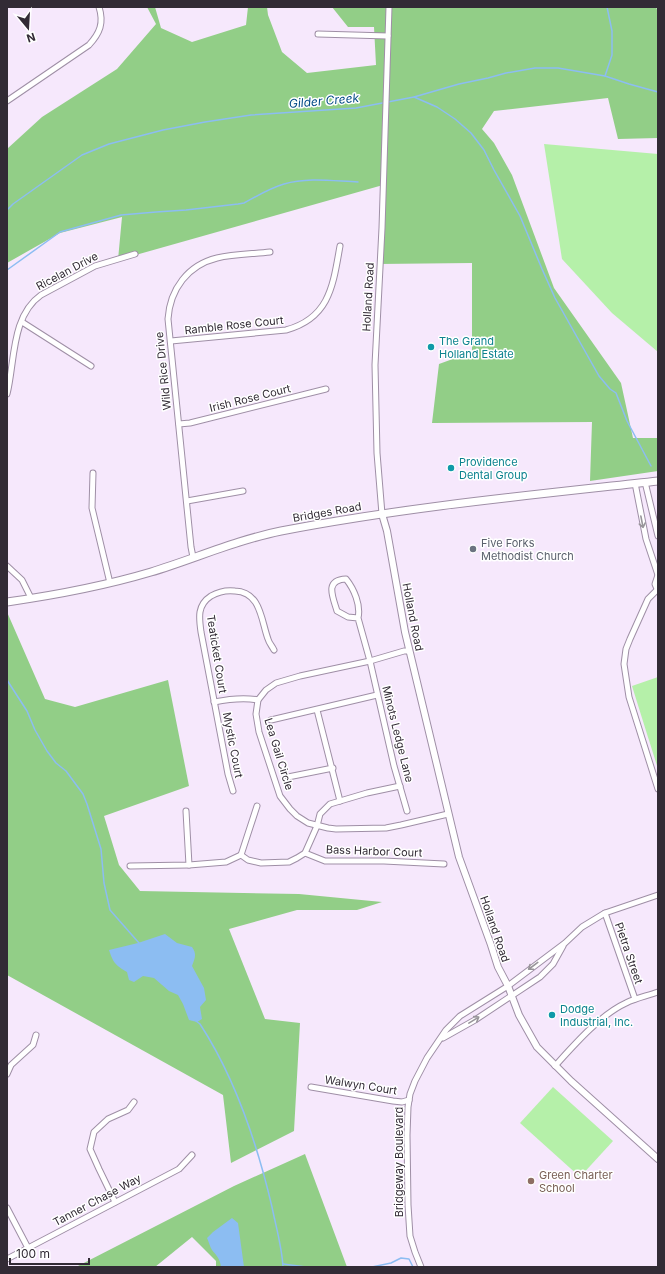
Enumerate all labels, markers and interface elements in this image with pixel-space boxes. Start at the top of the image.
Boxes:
north arrow [8,8,48,48]
text: N [25,30,37,45]
water label: Gilder Creek [288,90,360,111]
street label: Ricelan Drive [34,249,100,293]
street label: Holland Road [359,262,377,332]
street label: Ramble Rose Court [184,313,285,337]
street label: Wild Rice Drive [152,331,174,411]
place label: The Grand Holland Estate [439,334,514,361]
marker: The Grand Holland Estate [426,342,436,352]
street label: Irish Rose Court [208,381,292,415]
place label: Providence Dental Group [459,455,528,482]
marker: Providence Dental Group [446,463,456,473]
street label: Bridges Road [292,499,362,525]
one-way arrow [639,515,647,528]
place label: Five Forks Methodist Church [481,536,574,563]
marker: Five Forks Methodist Church [468,544,478,554]
street label: Holland Road [400,582,426,652]
street label: Teaticket Court [204,614,230,695]
street label: Minots Ledge Lane [379,684,417,784]
street label: Mystic Court [220,711,246,779]
street label: Lea Gail Circle [261,716,297,792]
street label: Bass Harbor Court [326,842,423,860]
street label: Holland Road [477,894,513,964]
street label: Pietra Street [612,920,646,986]
one-way arrow [528,962,539,970]
place label: Dodge Industrial, Inc. [560,1002,633,1029]
marker: Dodge Industrial, Inc. [547,1010,557,1020]
one-way arrow [468,1015,480,1023]
street label: Walwyn Court [324,1072,399,1098]
street label: Bridgeway Boulevard [392,1107,406,1217]
place label: Green Charter School [539,1168,613,1195]
street label: Tanner Chase Way [51,1171,143,1229]
marker: Green Charter School [526,1176,536,1186]
scale bar [10,1240,89,1266]
text: 100 m [16,1246,50,1261]

